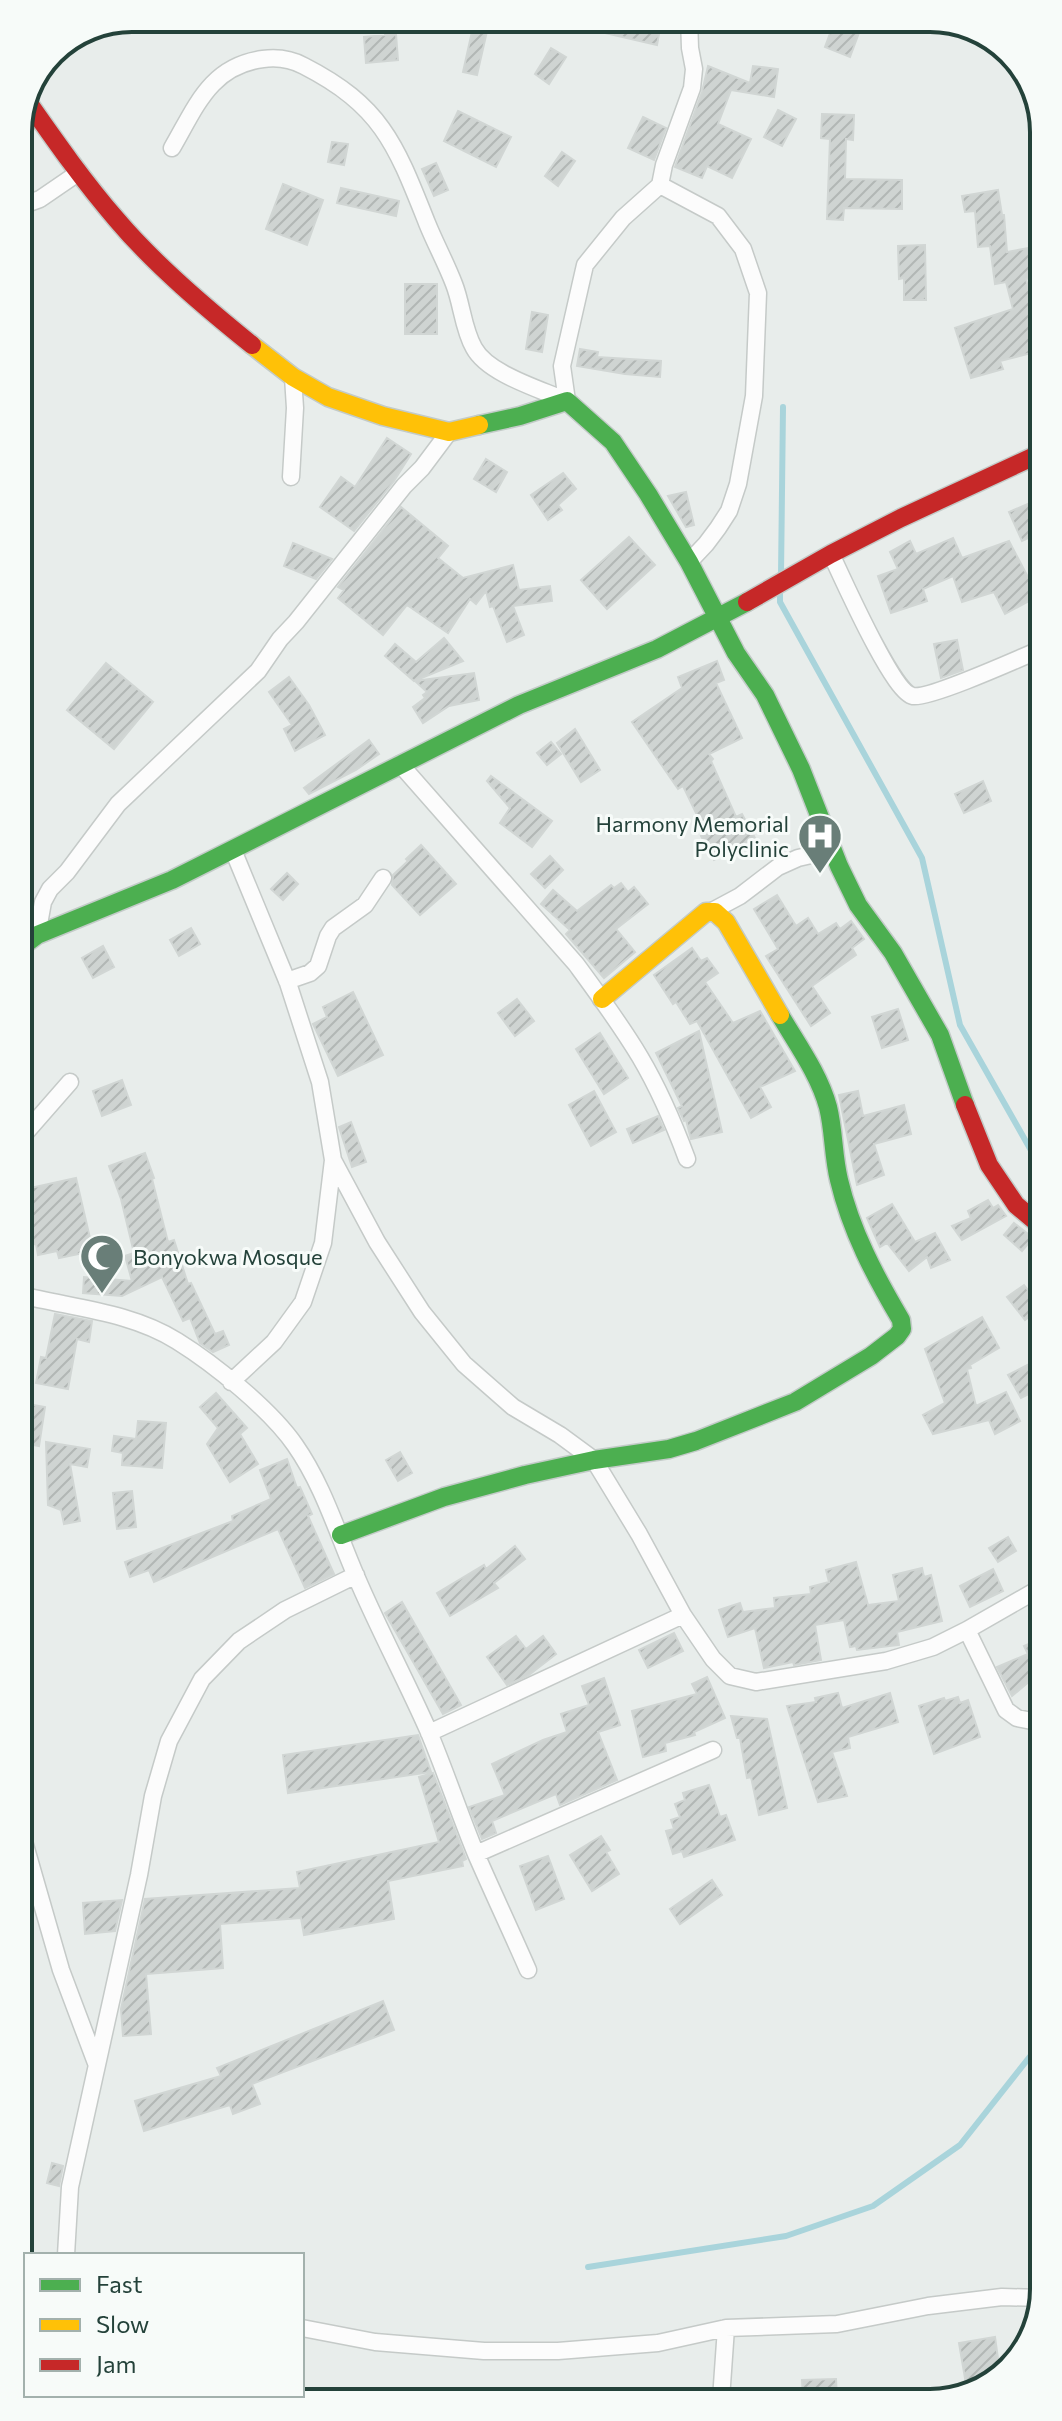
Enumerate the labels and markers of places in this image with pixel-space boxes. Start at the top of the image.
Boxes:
place label: Harmony Memorial Polyclinic [595,810,789,862]
hospital icon: Harmony Memorial Polyclinic [796,812,844,875]
mosque icon: Bonyokwa Mosque [78,1232,126,1295]
place label: Bonyokwa Mosque [133,1243,323,1270]

